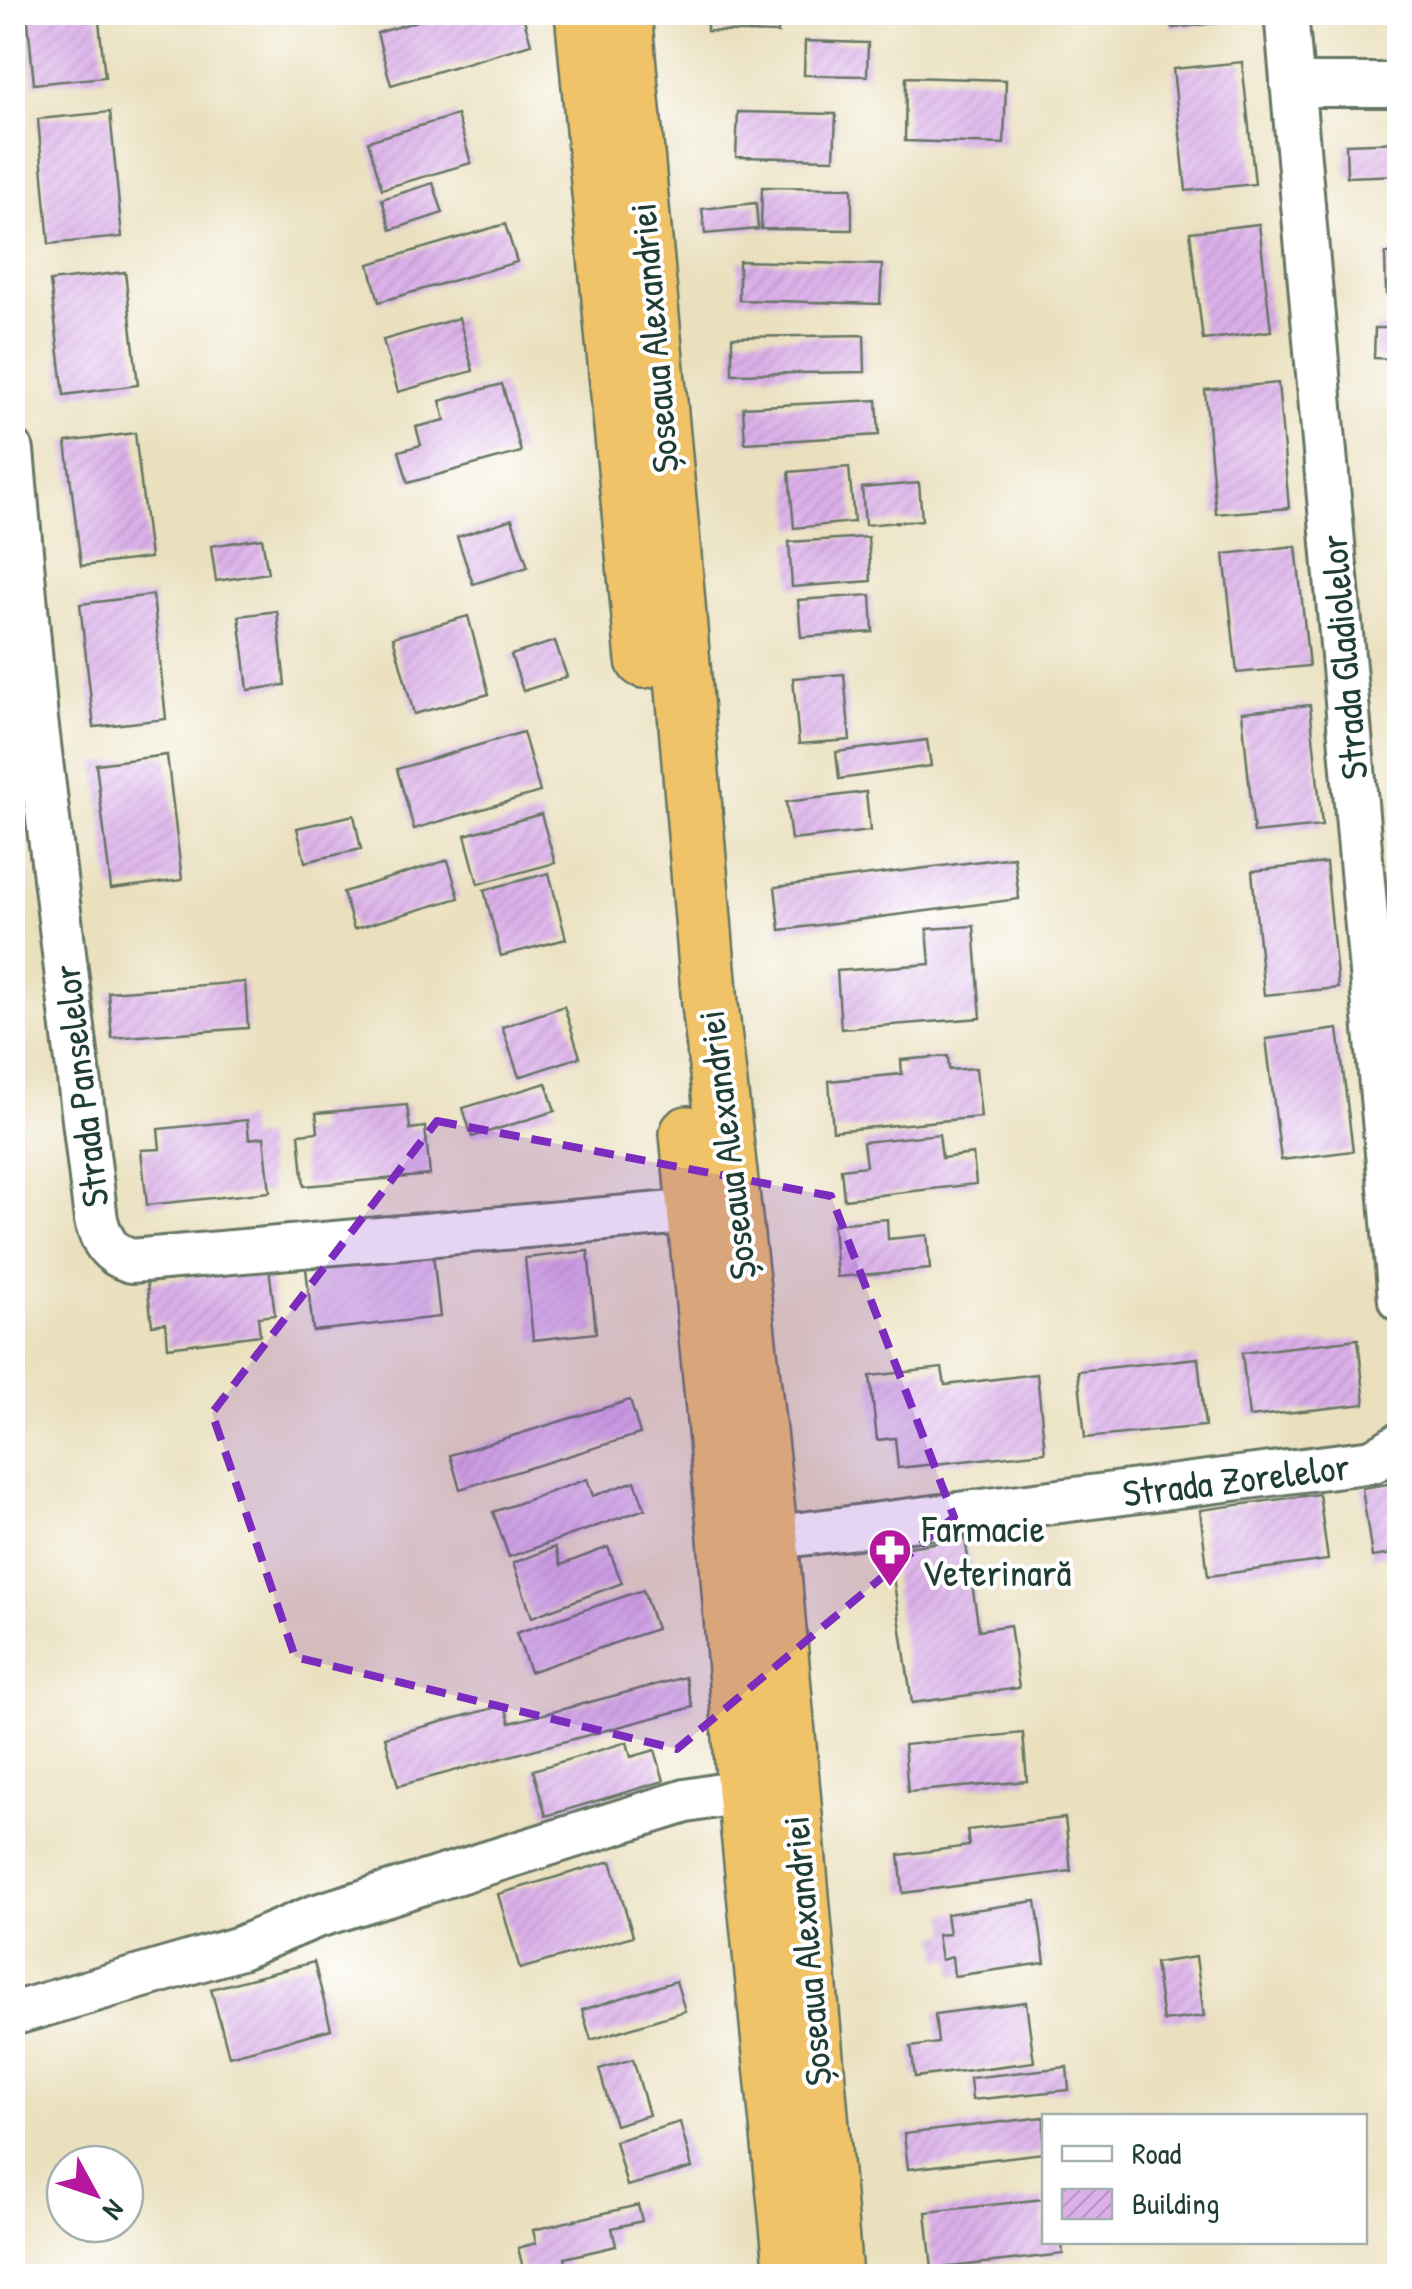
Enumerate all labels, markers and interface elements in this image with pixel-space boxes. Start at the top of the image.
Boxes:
street label: Șoseaua Alexandriei [615,201,691,475]
street label: Strada Gladiolelor [1306,532,1380,782]
street label: Strada Panselelor [39,961,121,1210]
street label: Șoseaua Alexandriei [684,1007,768,1283]
street label: Strada Zorelelor [1120,1439,1353,1519]
place label: Farmacie Veterinară [921,1502,1072,1598]
pharmacy icon: Farmacie Veterinară [867,1527,913,1588]
street label: Șoseaua Alexandriei [768,1814,844,2088]
legend [1042,2114,1367,2244]
text: Road [1132,2133,1181,2173]
north arrow [45,2144,145,2244]
text: Building [1132,2183,1219,2223]
text: N [95,2192,133,2228]

